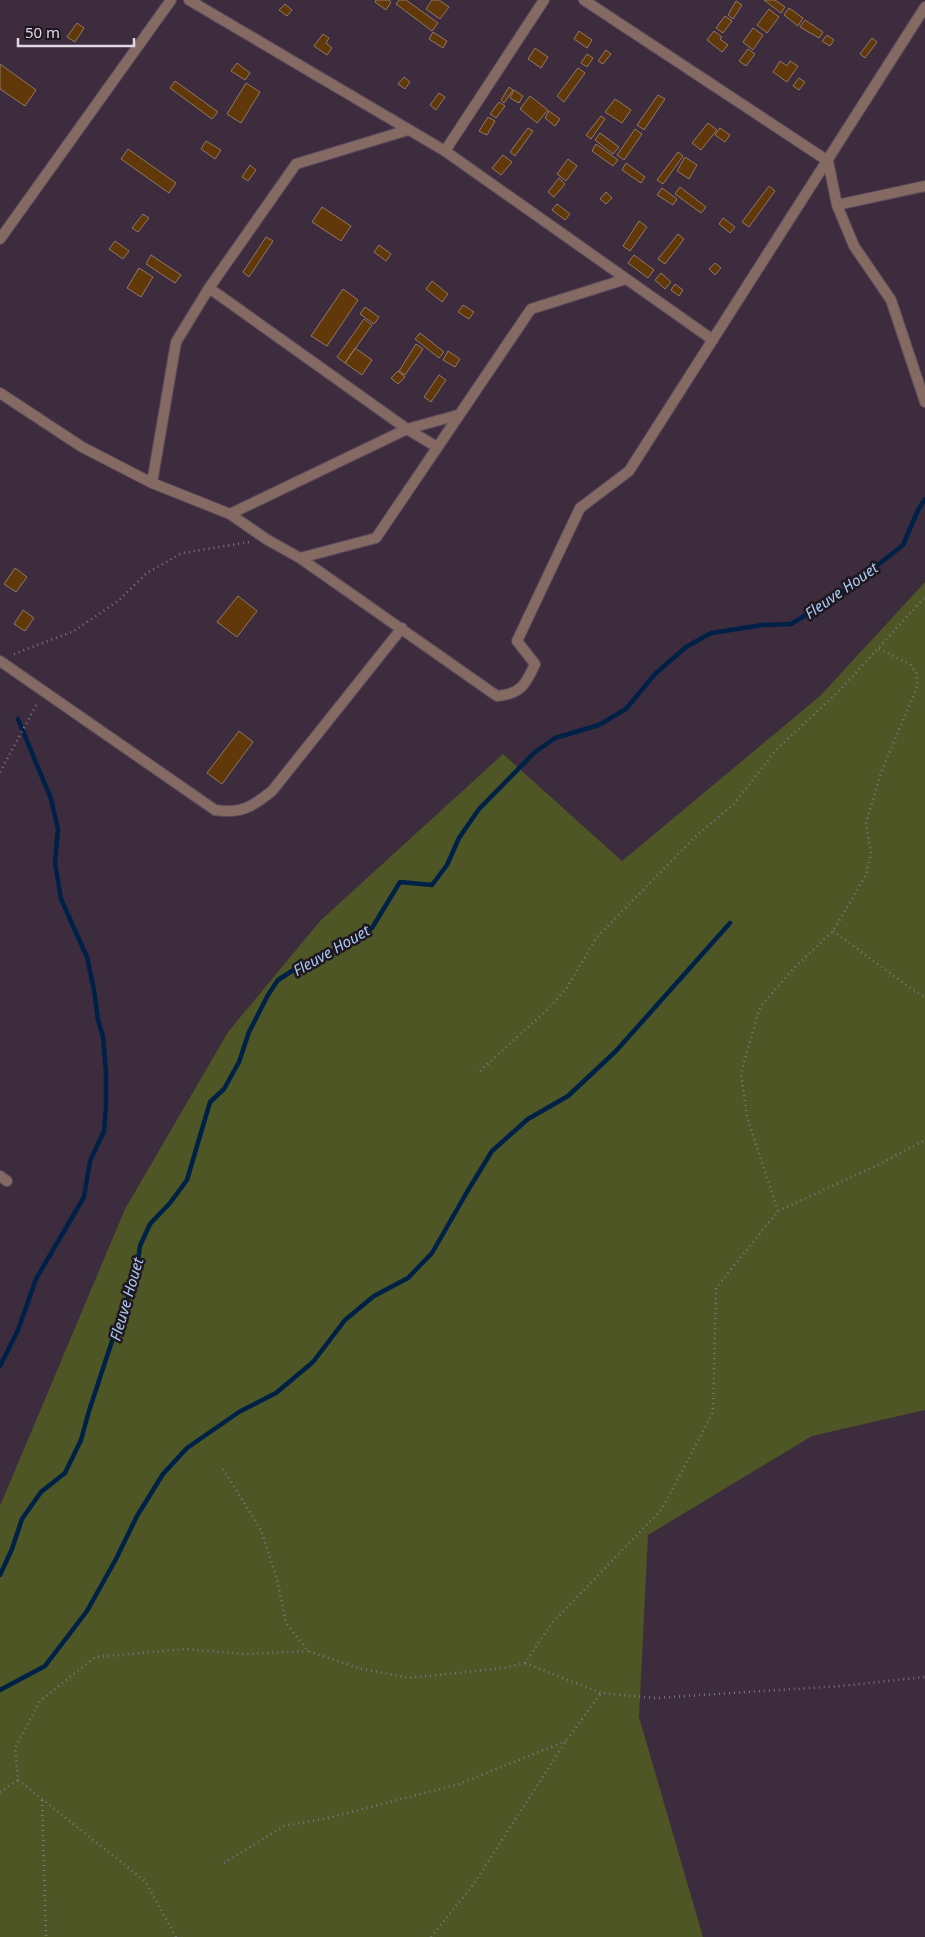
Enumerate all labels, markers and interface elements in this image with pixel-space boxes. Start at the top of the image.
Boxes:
scale bar [18,15,134,47]
text: 50 m [25,22,60,42]
water label: Fleuve Houet [800,557,883,623]
water label: Fleuve Houet [289,919,374,980]
water label: Fleuve Houet [105,1254,148,1343]

